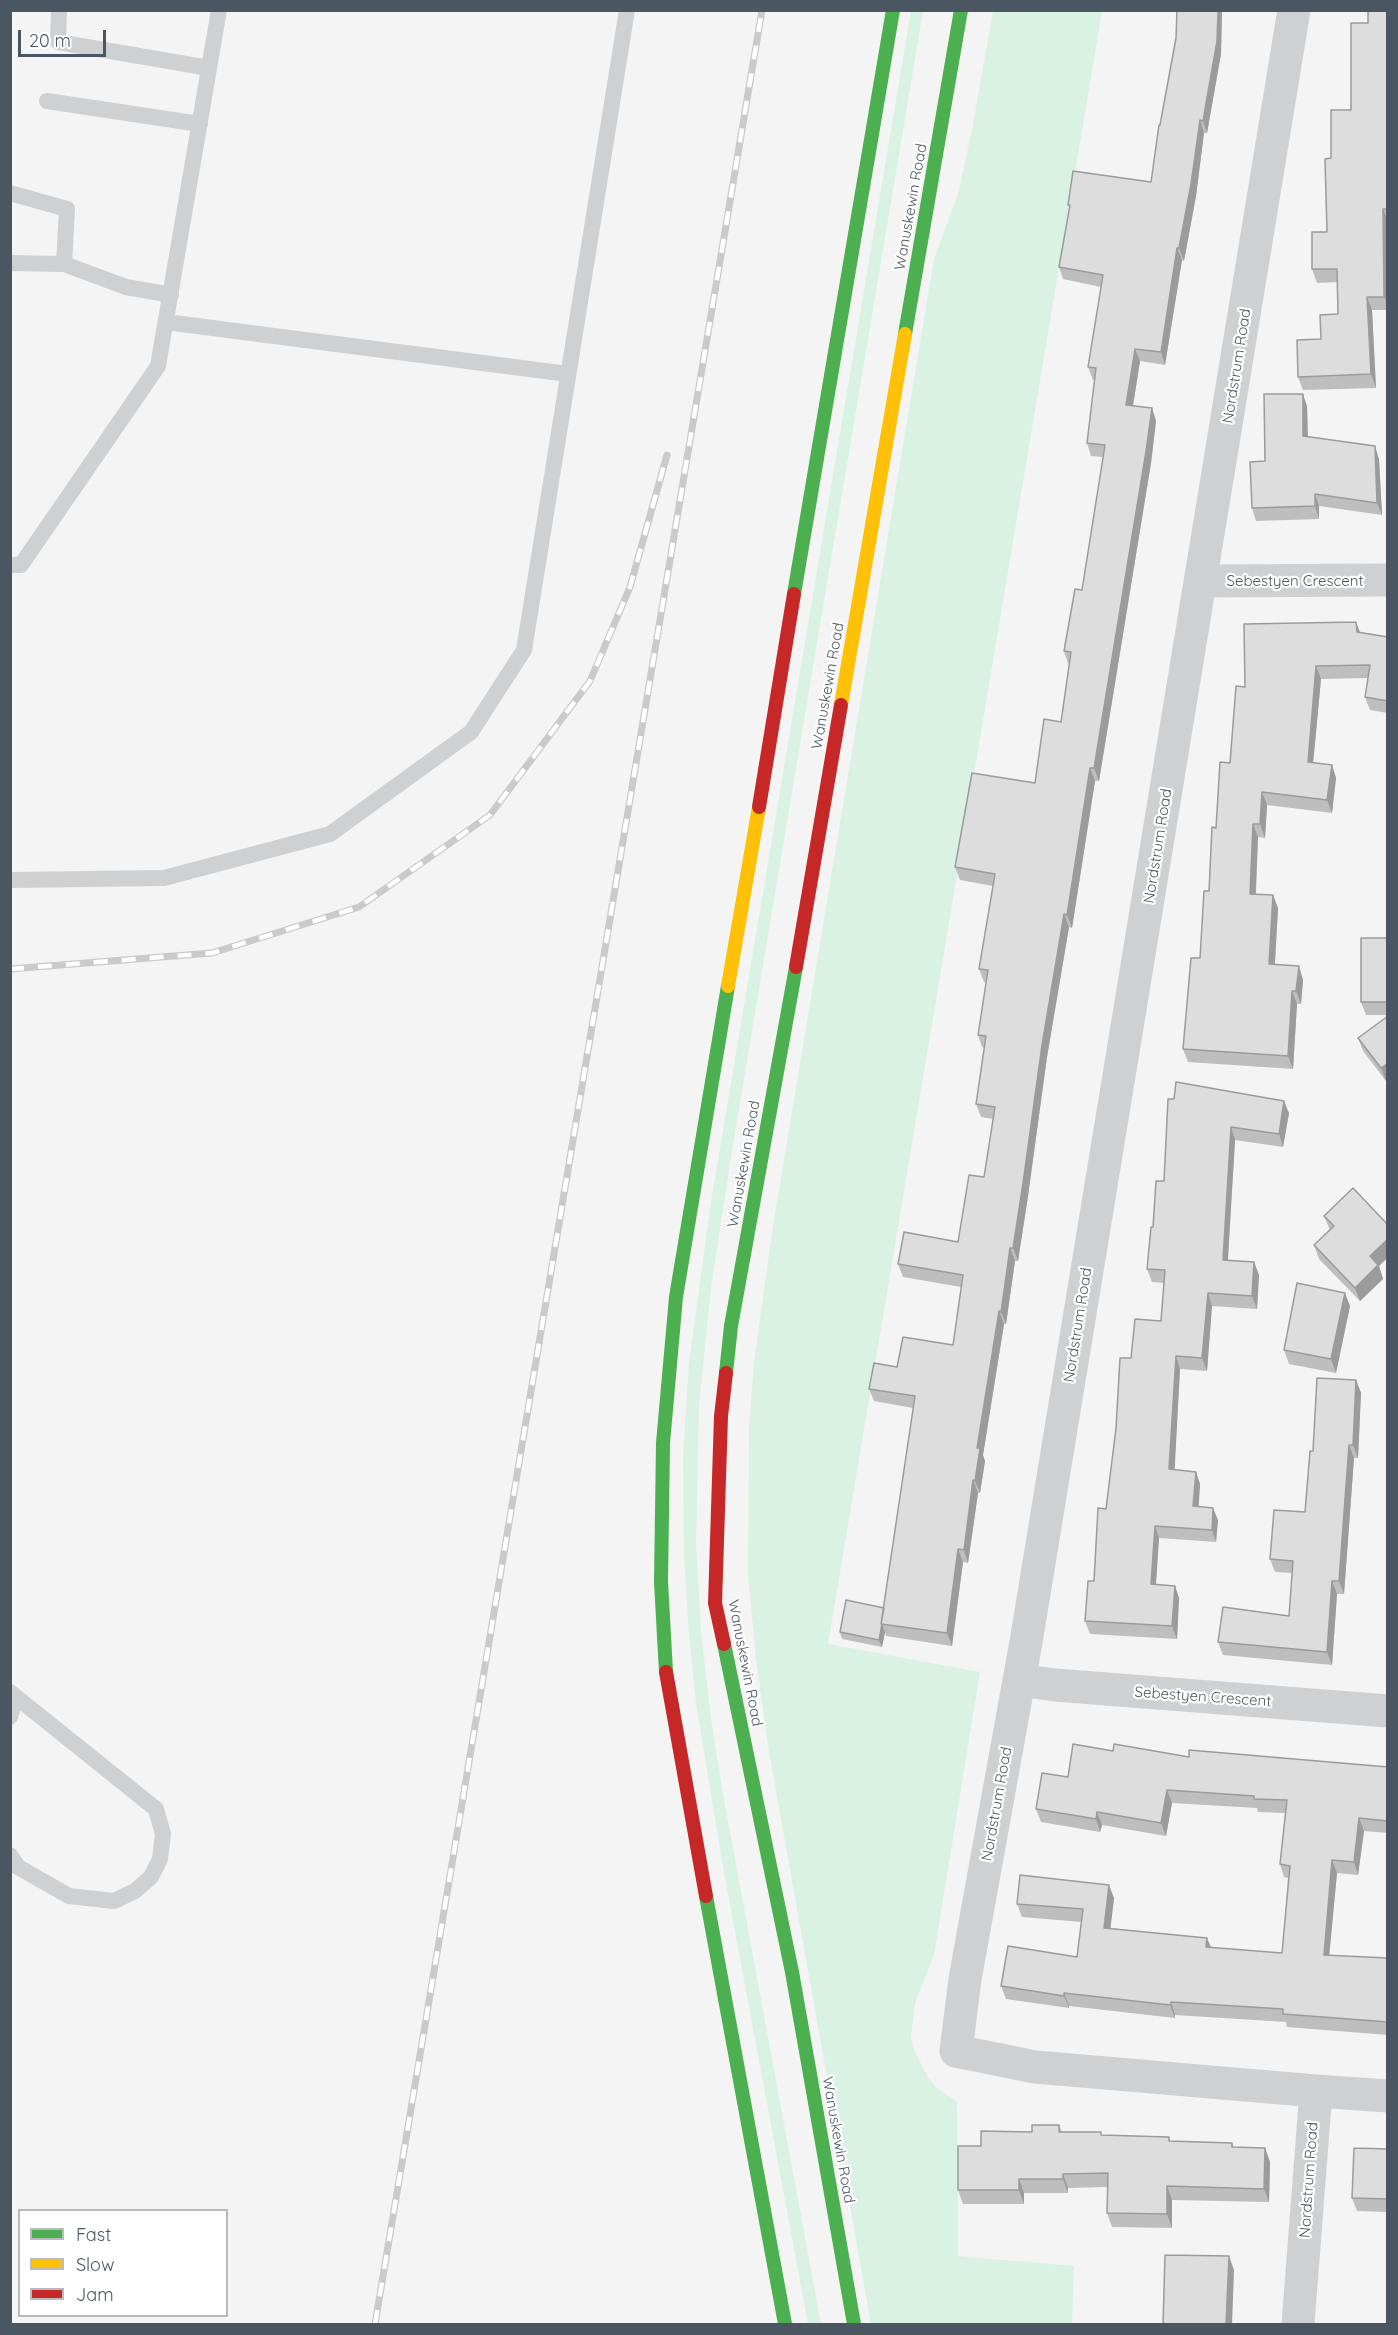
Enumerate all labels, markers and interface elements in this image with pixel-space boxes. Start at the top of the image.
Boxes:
scale bar [21,18,110,56]
text: 20 m [29,29,71,52]
street label: Wanuskewin Road [891,142,931,272]
street label: Nordstrum Road [1219,307,1255,425]
street label: Sebestyen Crescent [1226,572,1364,590]
street label: Wanuskewin Road [808,621,848,751]
street label: Nordstrum Road [1140,787,1176,905]
street label: Wanuskewin Road [724,1099,764,1229]
street label: Nordstrum Road [1060,1266,1096,1384]
street label: Wanuskewin Road [724,1598,766,1728]
street label: Sebestyen Crescent [1134,1683,1272,1711]
street label: Nordstrum Road [978,1745,1016,1863]
street label: Wanuskewin Road [818,2075,858,2205]
street label: Nordstrum Road [1296,2122,1322,2238]
legend [18,2209,228,2317]
text: Fast [76,2223,111,2246]
text: Slow [76,2253,114,2276]
text: Jam [76,2283,114,2306]

